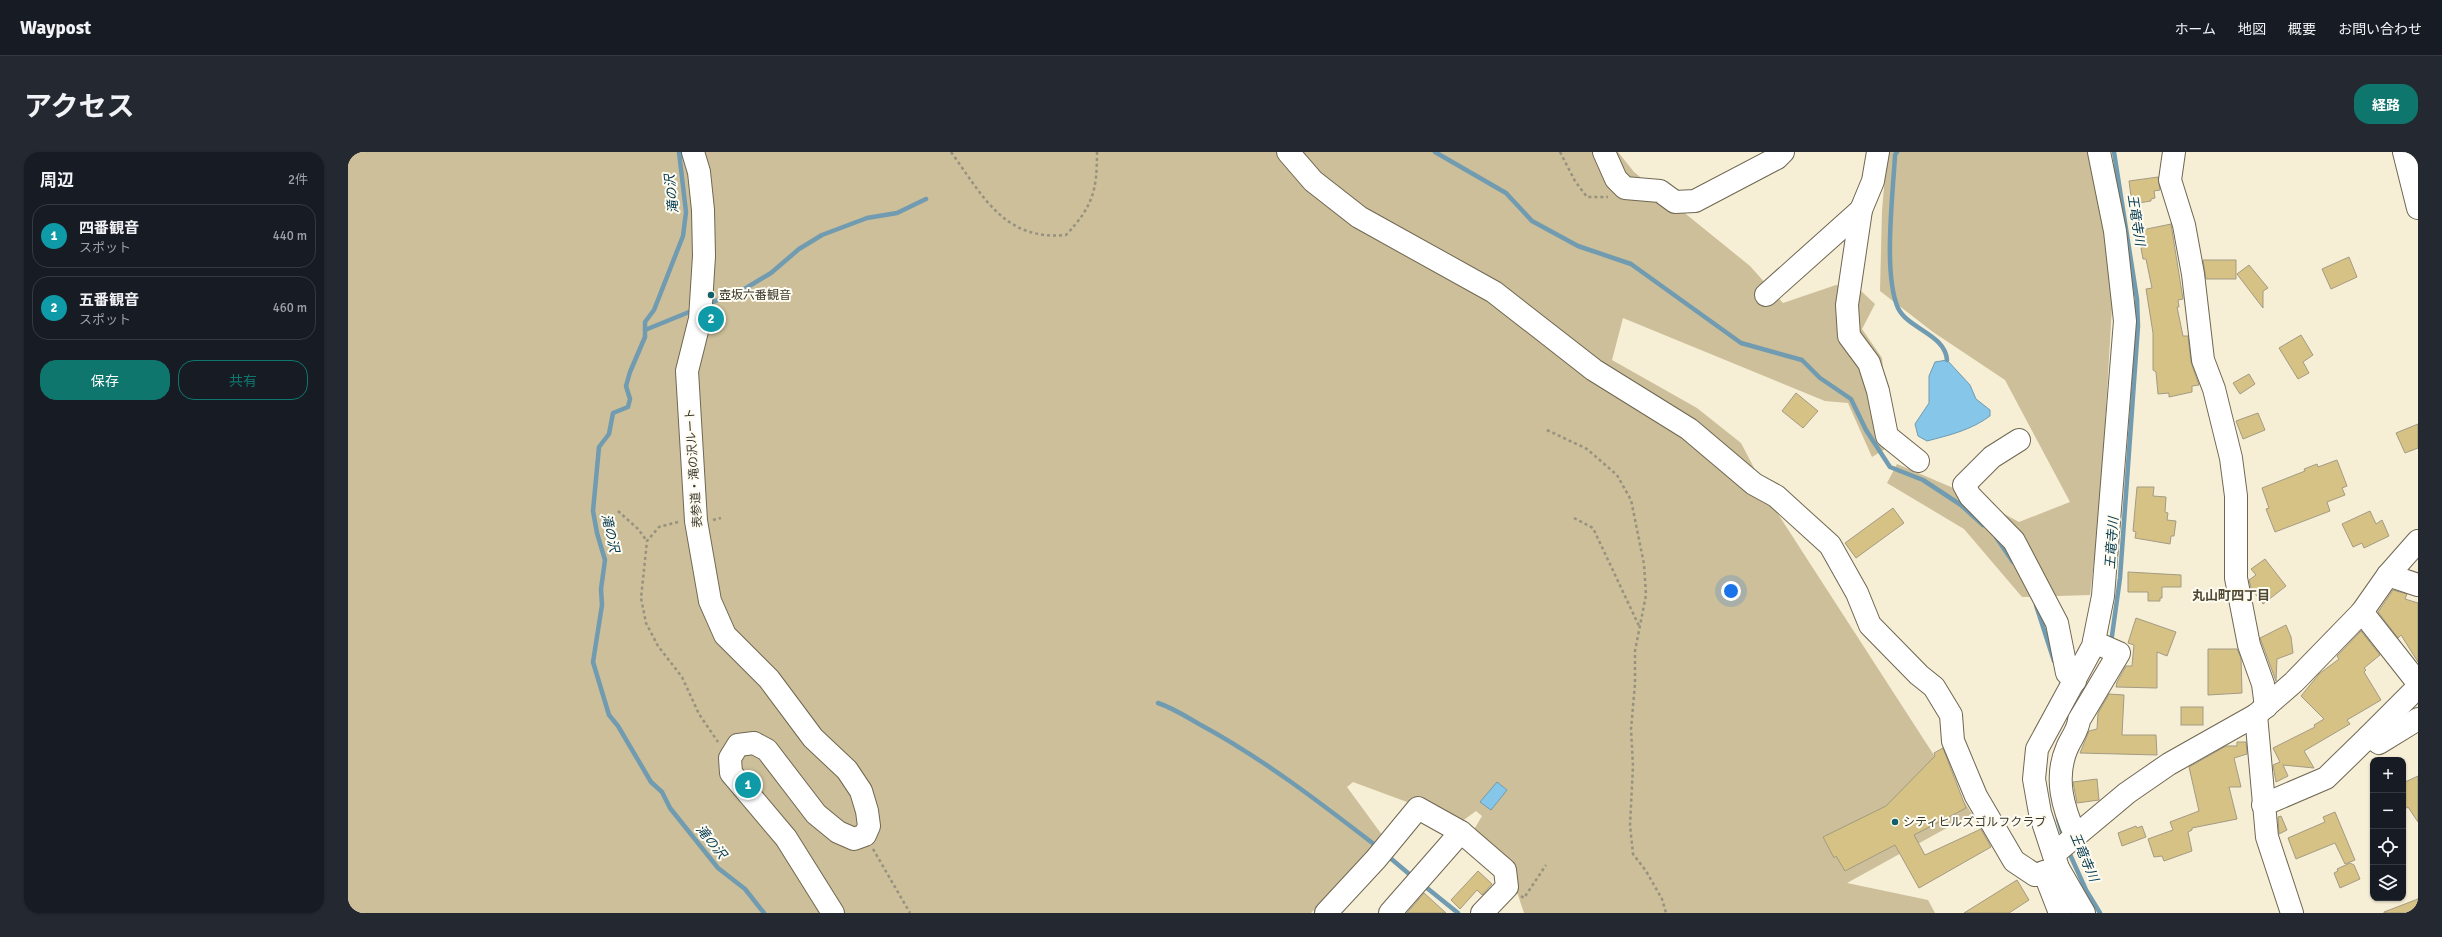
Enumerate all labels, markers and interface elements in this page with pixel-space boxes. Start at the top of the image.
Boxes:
text: Waypost [20,16,91,40]
text: ホーム [2174,21,2216,38]
text: 地図 [2238,21,2266,38]
text: 概要 [2288,21,2316,38]
text: お問い合わせ [2338,21,2422,38]
button: 経路 [2354,84,2418,124]
text: アクセス [24,90,135,124]
text: 周辺 [40,170,74,191]
text: 2件 [288,172,308,188]
water label: 滝の沢 [662,172,682,214]
water label: 王竜寺川 [2124,193,2148,249]
text: 四番観音 [79,219,139,237]
text: 1 [50,228,58,244]
text: 440 m [273,228,307,244]
text: スポット [79,240,131,256]
place label: 壺坂六番観音 [719,288,791,303]
marker: 壺坂六番観音 [706,290,716,300]
text: 五番観音 [79,291,139,309]
text: 2 [50,300,58,316]
text: 460 m [273,300,307,316]
pin: 2 [698,304,724,334]
text: スポット [79,312,131,328]
button: 保存 [40,360,170,400]
button: 共有 [178,360,308,400]
street label: 表参道・滝の沢ルート [682,408,706,529]
water label: 滝の沢 [598,512,623,556]
water label: 王竜寺川 [2102,515,2122,570]
your location [1721,581,1741,601]
district label: 丸山町四丁目 [2192,588,2270,604]
map controls [2370,757,2406,901]
button: + [2370,757,2406,793]
pin: 1 [735,770,761,800]
button: − [2370,793,2406,829]
place label: シティヒルズゴルフクラブ [1903,815,2046,830]
marker: シティヒルズゴルフクラブ [1890,817,1900,827]
water label: 滝の沢 [693,822,731,864]
button: locate [2370,829,2406,865]
water label: 王竜寺川 [2066,830,2102,886]
button: layers [2370,865,2406,901]

